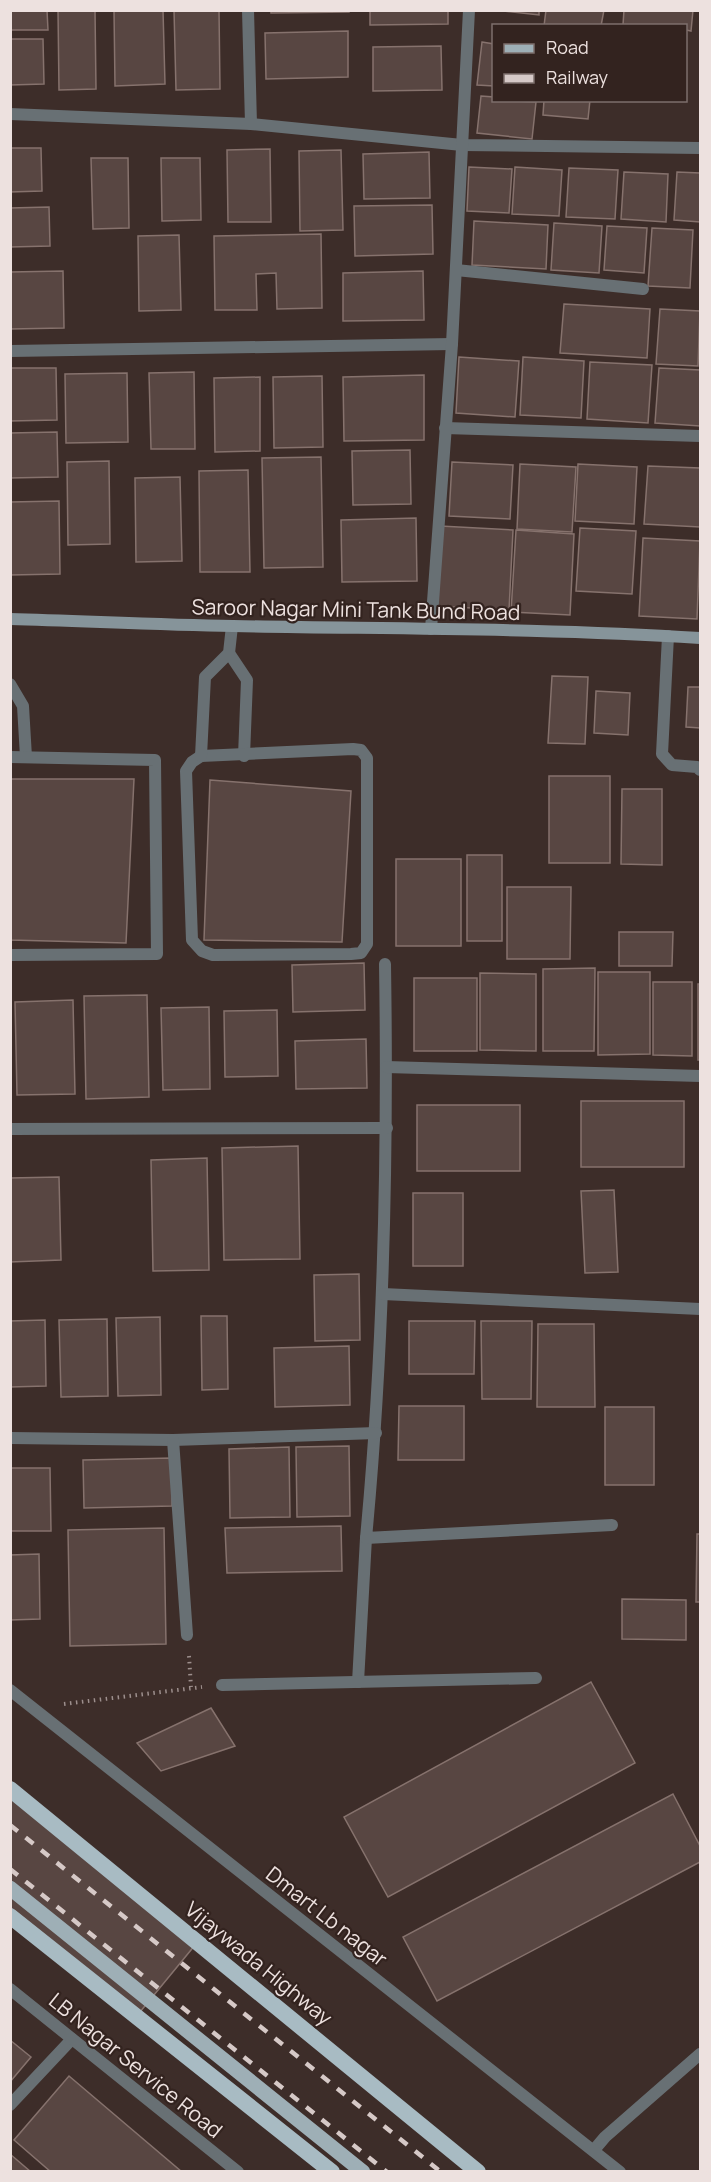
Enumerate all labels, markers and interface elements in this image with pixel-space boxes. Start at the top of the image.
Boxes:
legend [492,24,687,102]
text: Road [546,35,589,59]
text: Railway [546,65,608,89]
street label: Saroor Nagar Mini Tank Bund Road [191,592,521,626]
street label: Dmart Lb nagar [260,1860,394,1973]
street label: Vijaywada Highway [180,1895,338,2031]
street label: LB Nagar Service Road [43,1986,229,2144]

